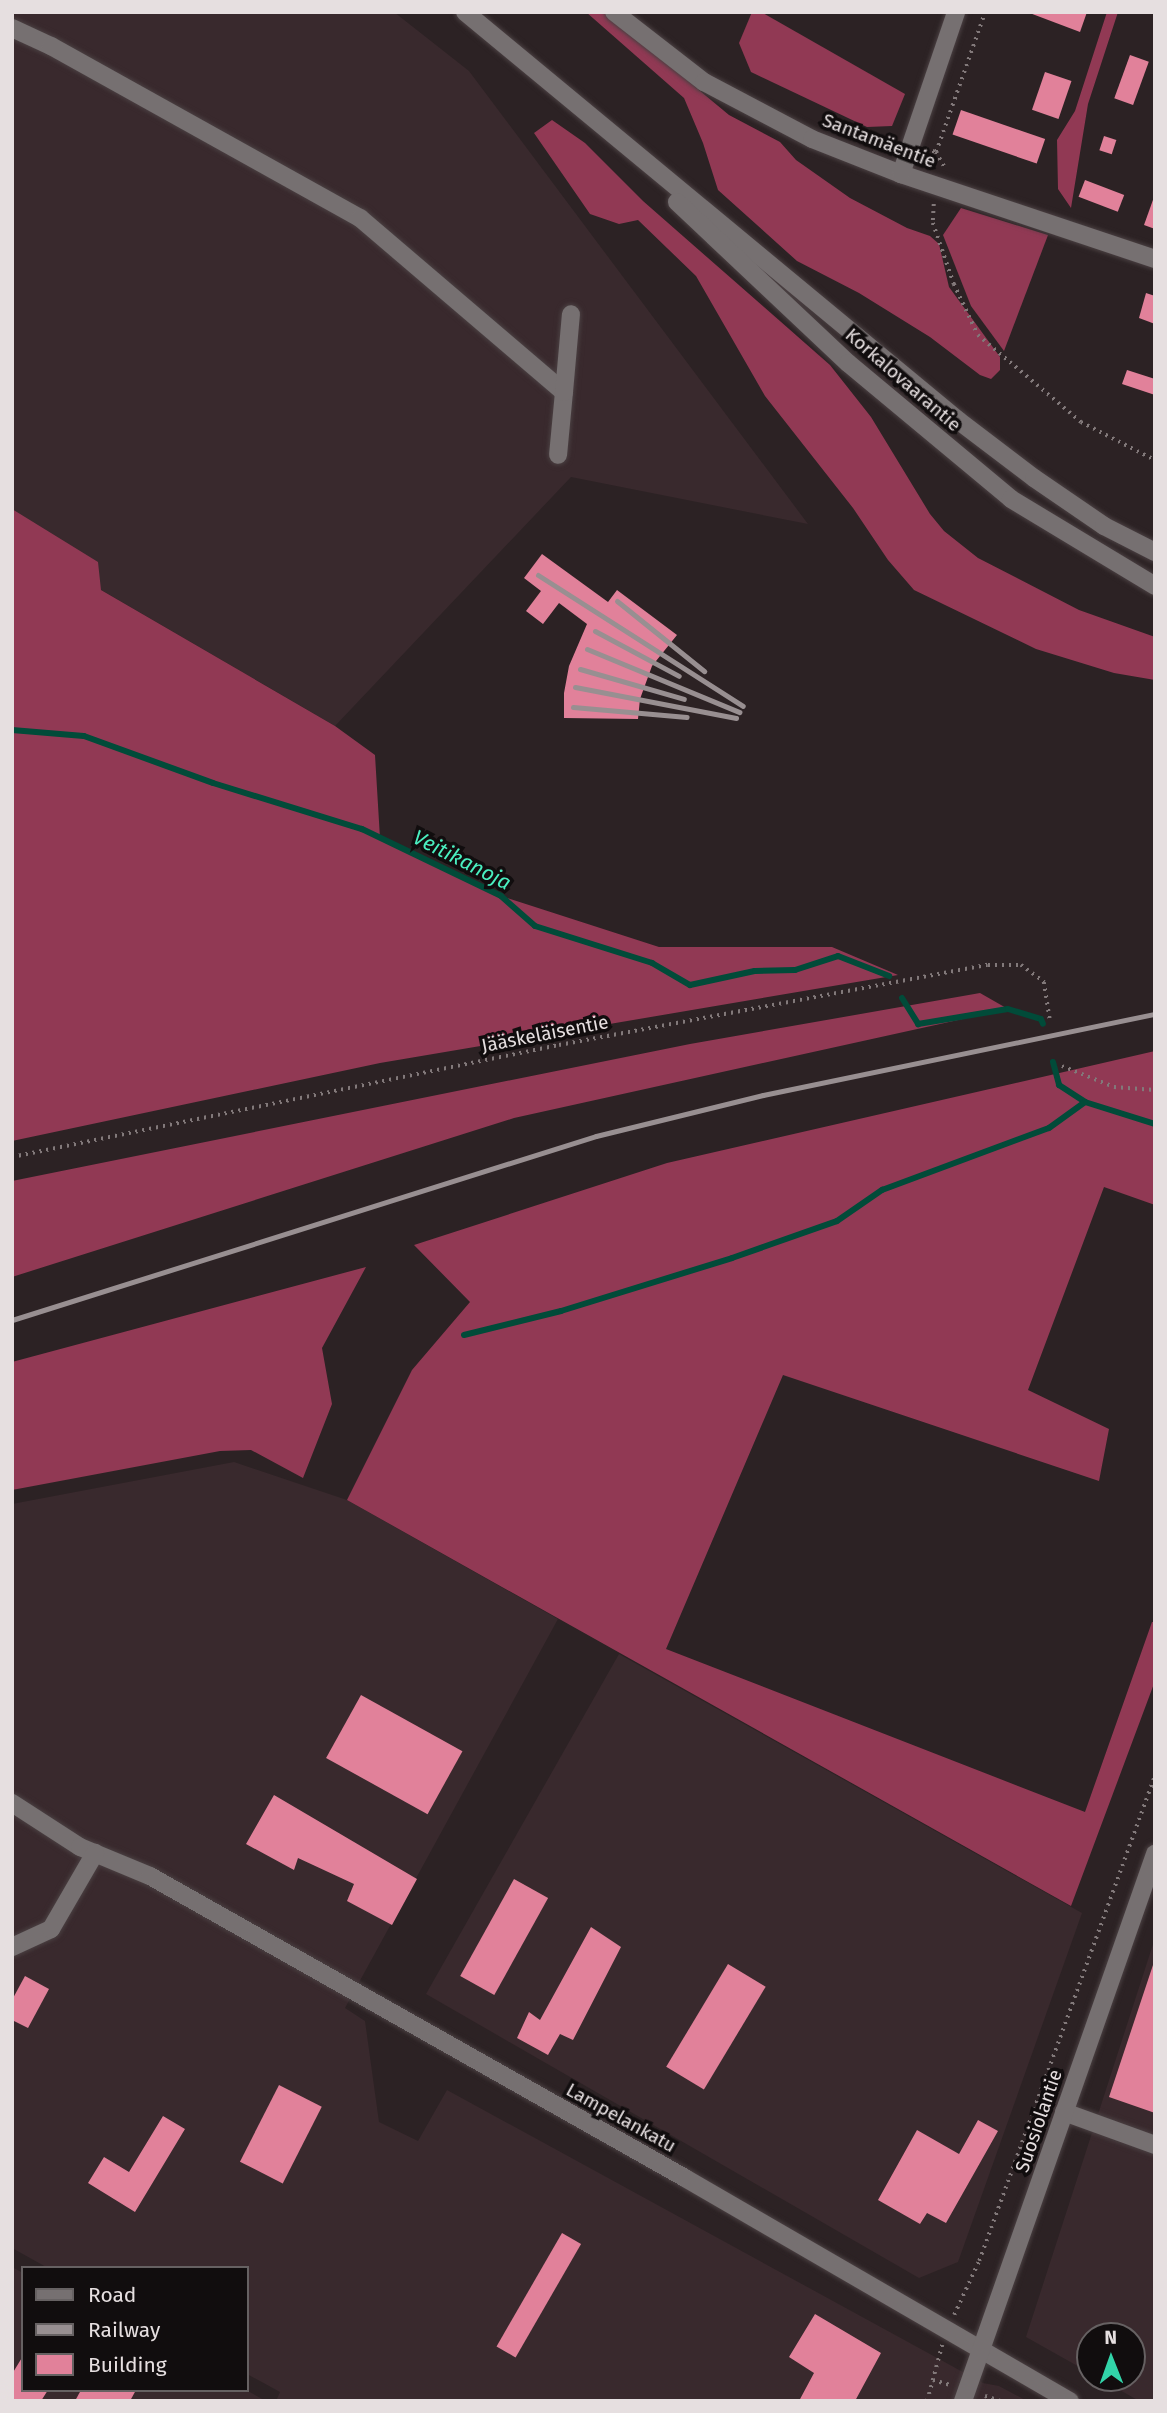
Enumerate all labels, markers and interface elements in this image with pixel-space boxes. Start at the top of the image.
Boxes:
street label: Santamäentie [819,109,939,173]
street label: Korkalovaarantie [841,324,965,436]
water label: Veitikanoja [409,825,515,895]
street label: Jääskeläisentie [479,1010,611,1058]
street label: Suosiolantie [1011,2067,1067,2175]
street label: Lampelankatu [562,2078,680,2158]
legend [21,2266,248,2392]
text: Road [88,2282,136,2308]
text: Railway [88,2317,160,2343]
north arrow [1076,2322,1146,2392]
text: N [1104,2326,1117,2349]
text: Building [88,2352,167,2378]

